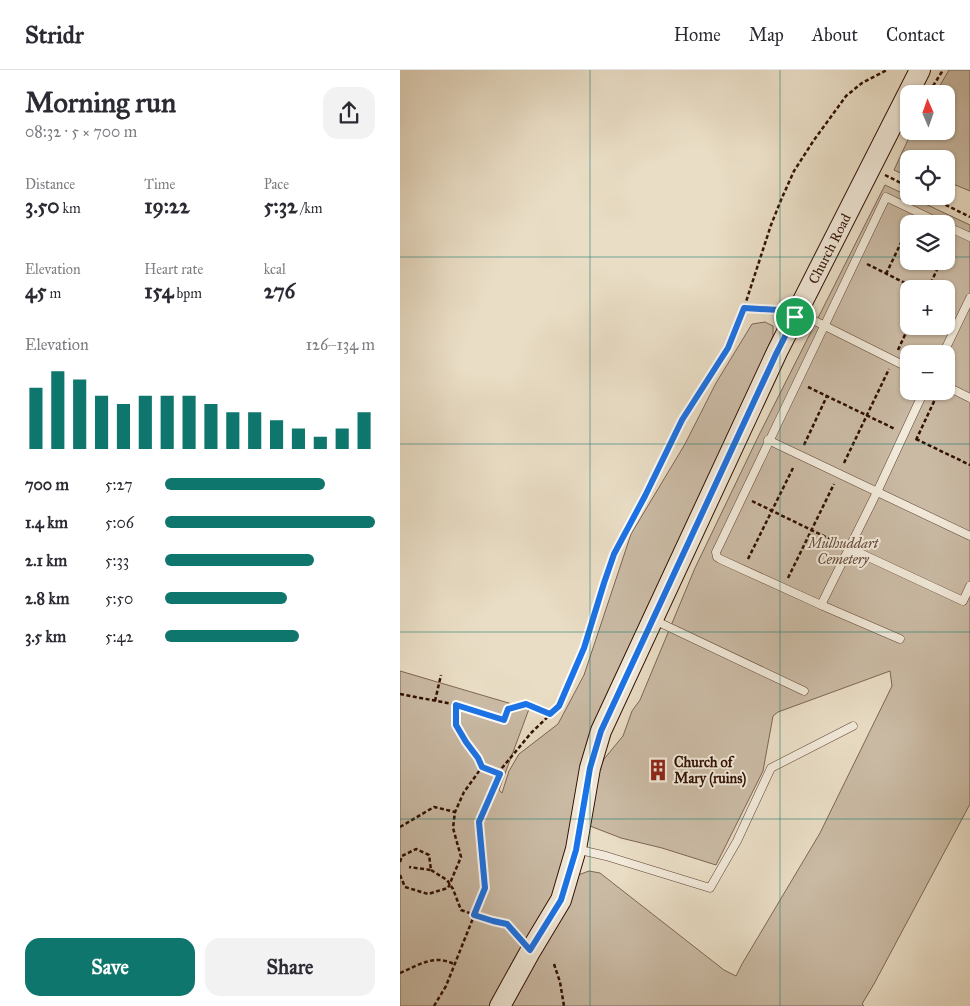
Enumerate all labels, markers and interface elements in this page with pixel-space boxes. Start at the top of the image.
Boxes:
text: Stridr [25,20,84,50]
text: Home [674,24,721,46]
text: Map [749,24,784,46]
text: About [812,24,858,46]
text: Contact [886,24,945,46]
text: Morning run [25,85,176,120]
north arrow [900,85,955,140]
map controls [900,85,955,400]
button: share [323,87,375,139]
text: 08:32 · 5 × 700 m [25,122,137,141]
button: locate [900,150,955,205]
text: Distance [25,176,75,193]
text: Time [144,176,175,193]
text: Pace [264,176,289,193]
text: 3.50 [25,193,59,219]
text: 19:22 [144,193,190,219]
text: 5:32 [264,193,297,219]
text: km [59,200,81,217]
text: /km [297,200,323,217]
street label: Church Road [805,211,854,287]
button: layers [900,215,955,270]
text: Elevation [25,261,81,278]
text: Heart rate [144,261,203,278]
text: kcal [264,261,286,278]
text: 45 [25,278,46,304]
text: 154 [144,278,173,304]
text: 276 [264,278,295,304]
button: + [900,280,955,335]
text: m [46,285,61,302]
text: bpm [173,285,202,302]
pin [774,296,816,338]
icon: arrive [781,303,809,331]
text: Elevation [25,335,89,354]
text: 126–134 m [306,335,375,354]
button: − [900,345,955,400]
text: 700 m [25,475,69,494]
text: 5:27 [105,475,132,494]
text: 1.4 km [25,513,68,532]
text: 5:06 [105,513,134,532]
park label: Mulhuddart Cemetery [806,535,880,568]
text: 2.1 km [25,551,67,570]
text: 5:33 [105,551,129,570]
text: 2.8 km [25,589,69,608]
text: 5:50 [105,589,133,608]
text: 3.5 km [25,627,66,646]
text: 5:42 [105,627,133,646]
place label: Church of Mary (ruins) [674,754,746,788]
building icon: Church of Mary (ruins) [645,757,671,783]
button: Save [25,938,195,996]
button: Share [205,938,375,996]

